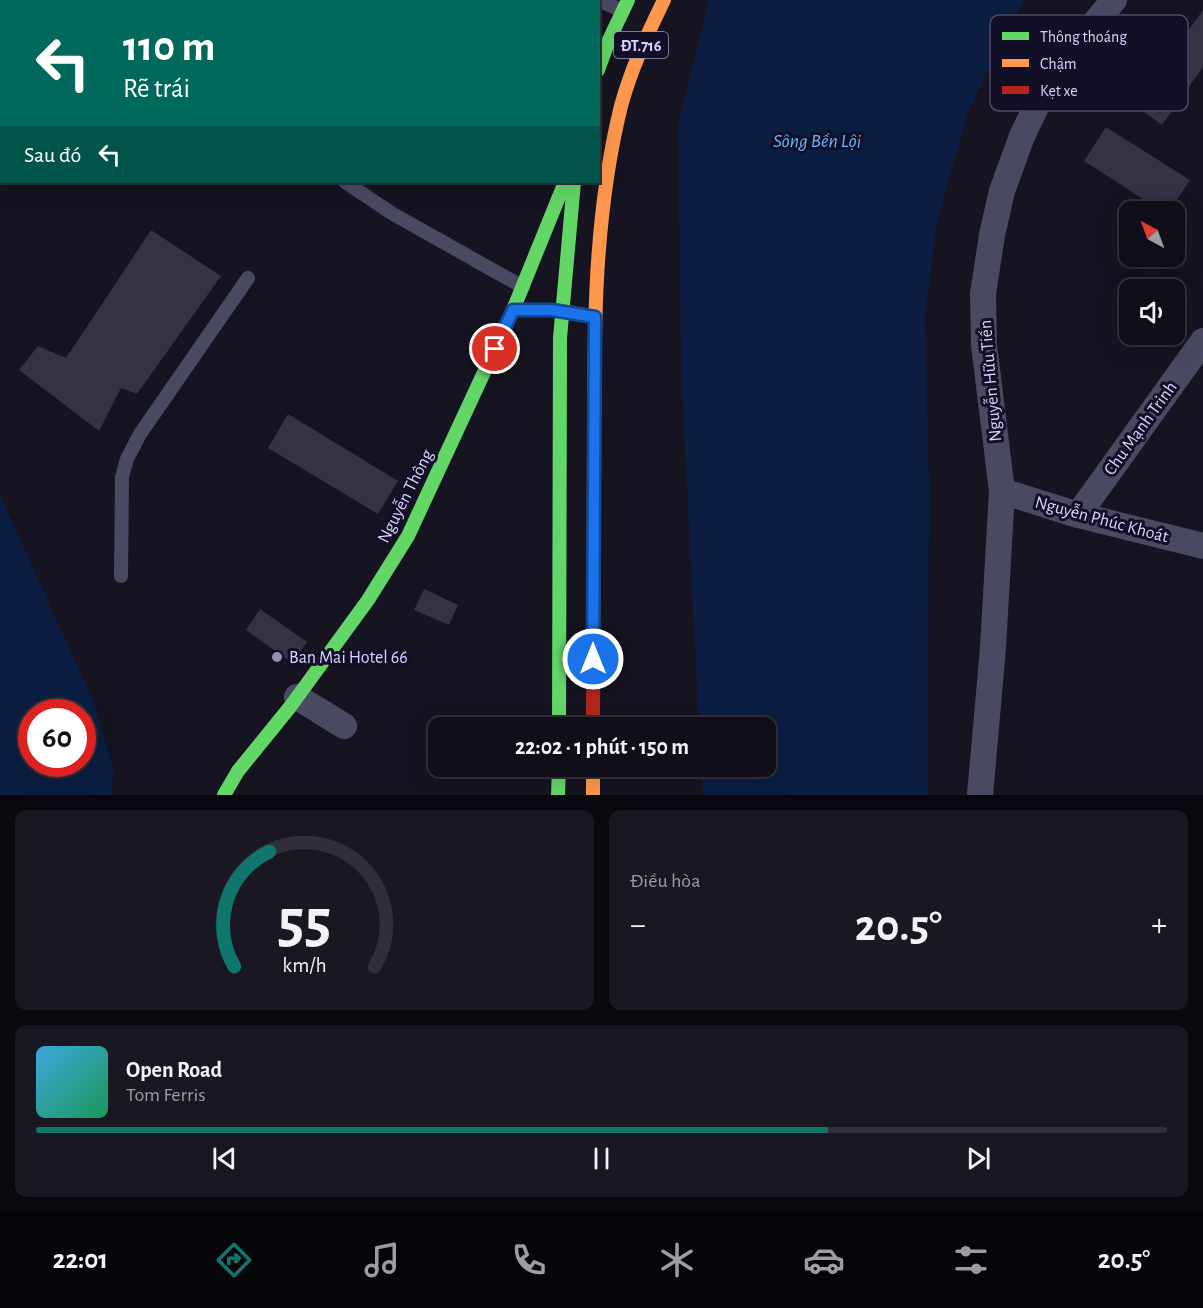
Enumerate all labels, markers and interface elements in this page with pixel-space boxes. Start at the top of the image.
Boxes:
legend [990,15,1188,111]
icon: left [24,24,102,102]
text: 110 m [123,26,215,68]
text: Thông thoáng [1040,29,1127,45]
road number: ĐT.716 [614,32,668,58]
text: Chậm [1040,56,1077,72]
text: Rẽ trái [123,75,190,102]
text: Kẹt xe [1040,83,1078,99]
water label: Sông Bến Lội [773,131,861,151]
icon: left [93,138,126,171]
text: Sau đó [24,144,81,166]
north arrow [1119,201,1185,267]
map controls [1119,201,1185,345]
button: sound [1119,279,1185,345]
street label: Nguyễn Hữu Tiến [975,319,1005,443]
pin [469,323,520,374]
icon: arrive [478,332,511,365]
street label: Chu Mạnh Trinh [1101,378,1181,479]
street label: Nguyễn Thông [373,446,437,546]
street label: Nguyễn Phúc Khoát [1033,492,1171,547]
position arrow [561,627,625,691]
place label: Ban Mai Hotel 66 [289,649,408,667]
marker: Ban Mai Hotel 66 [270,650,284,664]
speed limit sign: 60 [18,699,96,777]
text: 22:02 · 1 phút · 150 m [515,736,689,758]
text: Điều hòa [630,871,700,891]
text: 55 [278,891,331,953]
text: 20.5° [855,904,942,949]
text: − [630,909,646,942]
text: + [1151,909,1167,942]
text: km/h [282,955,327,976]
text: Open Road [126,1059,222,1081]
text: Tom Ferris [126,1085,206,1105]
icon: previous [208,1142,241,1175]
icon: pause [585,1142,618,1175]
icon: next [962,1142,995,1175]
icon: directions [213,1239,255,1281]
icon: music [361,1239,403,1281]
icon: phone [508,1239,550,1281]
icon: climate [656,1239,698,1281]
icon: car [803,1239,845,1281]
icon: filters [950,1239,992,1281]
text: 22:01 [53,1246,108,1273]
text: 20.5° [1098,1246,1150,1273]

